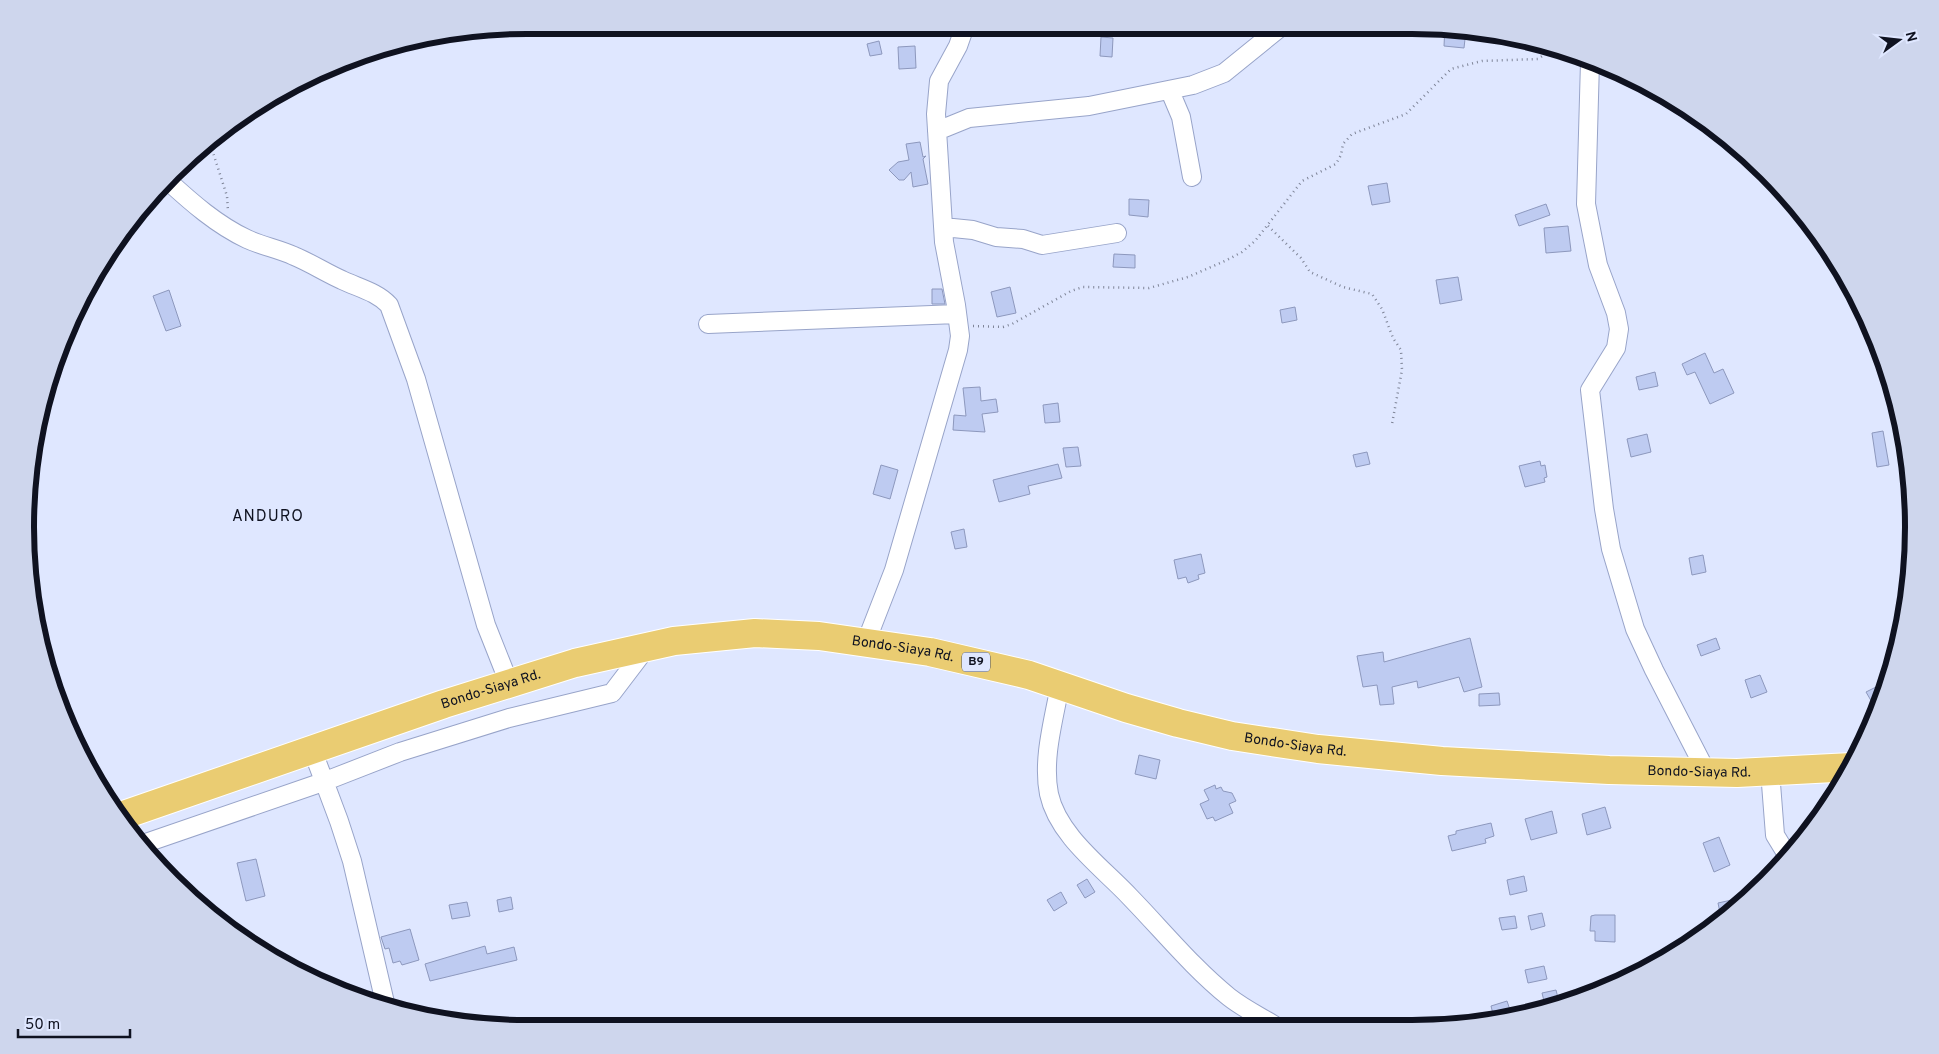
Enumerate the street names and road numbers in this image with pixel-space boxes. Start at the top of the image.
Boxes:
street label: Bondo-Siaya Rd. [851,632,956,666]
road number: B9 [962,652,990,672]
street label: Bondo-Siaya Rd. [439,666,543,713]
street label: Bondo-Siaya Rd. [1243,729,1347,760]
street label: Bondo-Siaya Rd. [1647,762,1751,782]

